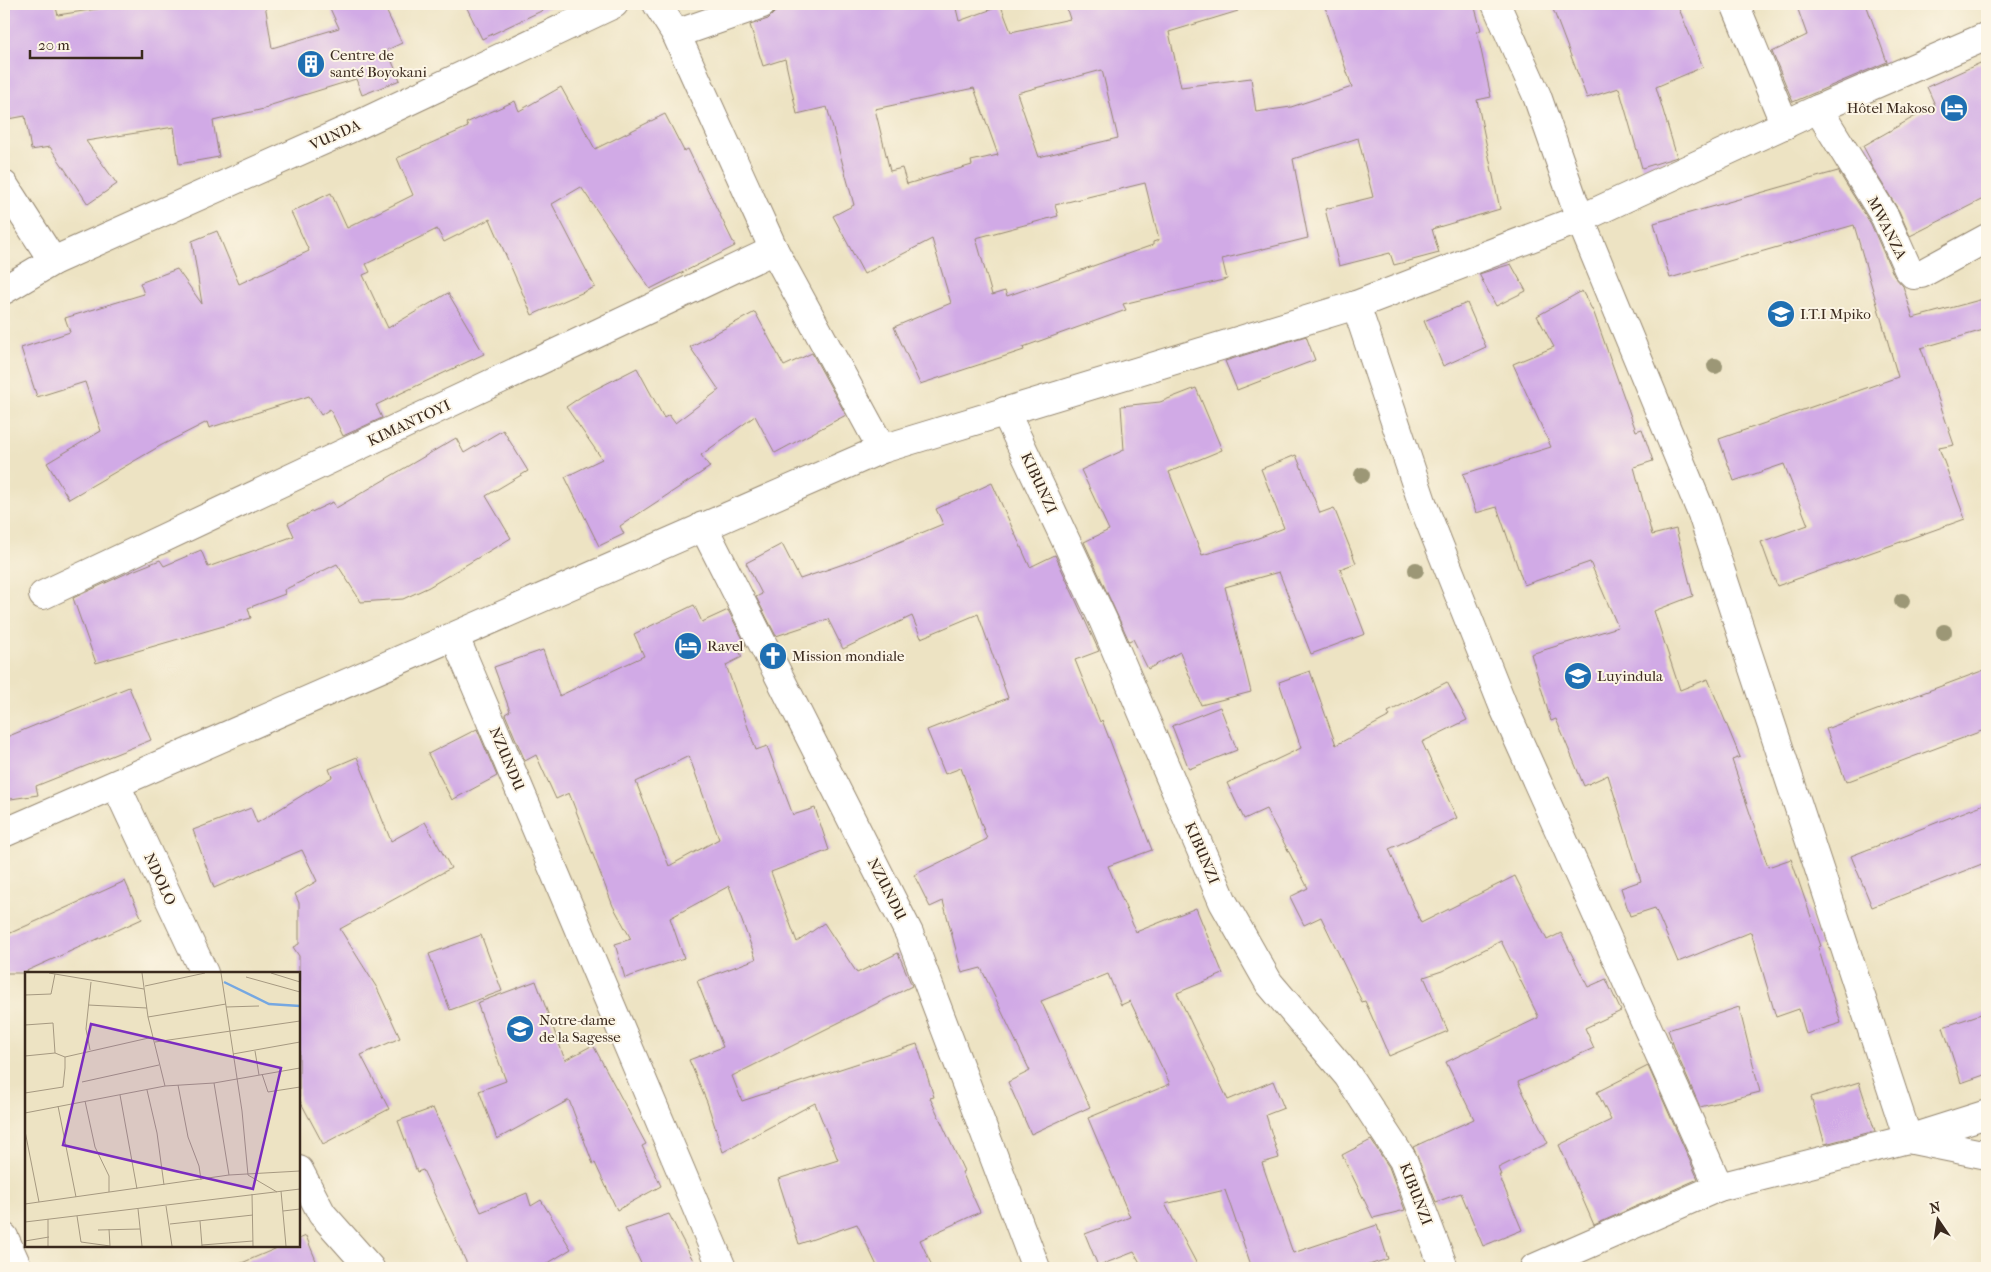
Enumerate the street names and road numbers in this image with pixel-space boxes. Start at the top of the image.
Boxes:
street label: VUNDA [306,116,363,155]
street label: MWANZA [1863,193,1911,263]
street label: KIMANTOYI [365,396,453,450]
street label: KIBUNZI [1017,450,1061,517]
street label: NZUNDU [486,724,529,794]
street label: KIBUNZI [1181,819,1223,887]
street label: NDOLO [140,850,180,908]
street label: NZUNDU [864,855,910,923]
street label: KIBUNZI [1396,1160,1436,1228]

